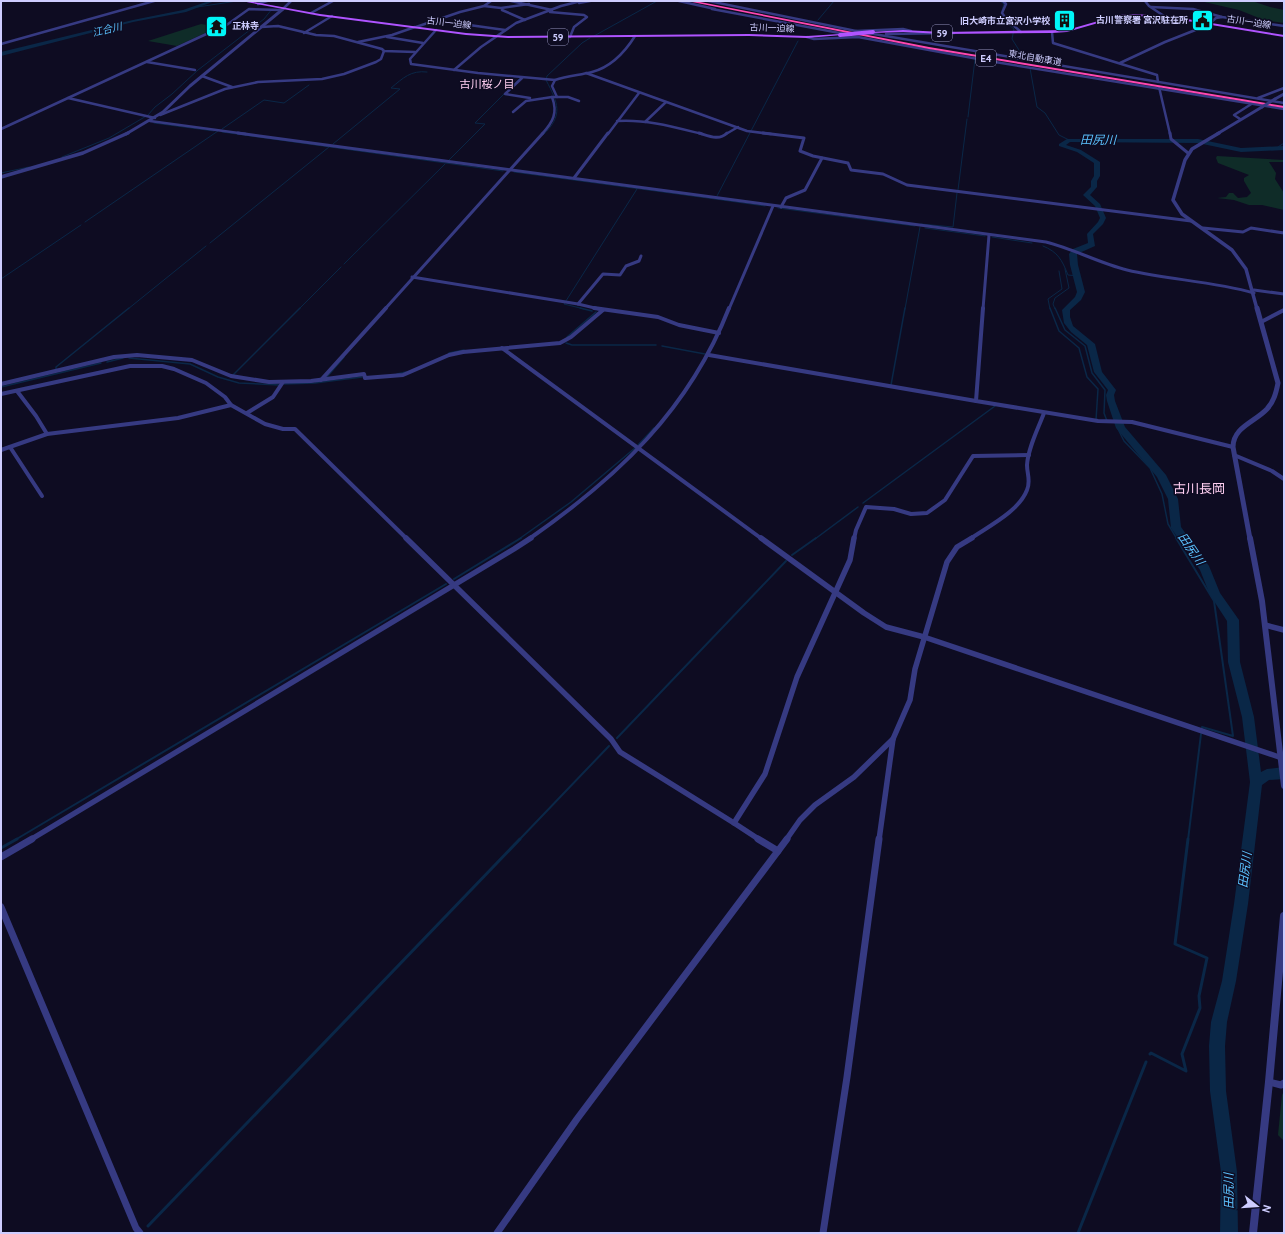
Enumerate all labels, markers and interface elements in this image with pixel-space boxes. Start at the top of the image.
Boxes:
public building icon: 古川警察署 宮沢駐在所 [1190,7,1216,33]
building icon: 旧大崎市立宮沢小学校 [1052,8,1078,34]
temple icon: 正林寺 [204,13,230,39]
street label: 古川一迫線 [1226,13,1273,31]
street label: 古川一迫線 [426,14,473,31]
place label: 古川警察署 宮沢駐在所 [1096,14,1188,25]
place label: 旧大崎市立宮沢小学校 [960,15,1051,26]
water label: 江合川 [91,20,124,39]
place label: 正林寺 [232,20,259,31]
street label: 古川一迫線 [749,21,796,34]
road number: 59 [932,25,952,41]
road number: 59 [548,29,568,45]
street label: 東北自動車道 [1008,47,1063,68]
road number: E4 [976,50,996,66]
district label: 古川桜ノ目 [460,77,515,91]
water label: 田尻川 [1080,132,1118,147]
district label: 古川長岡 [1173,480,1225,496]
water label: 田尻川 [1175,530,1209,569]
water label: 田尻川 [1235,849,1254,889]
water label: 田尻川 [1221,1171,1236,1209]
north arrow [1237,1186,1277,1226]
text: N [1259,1203,1274,1215]

